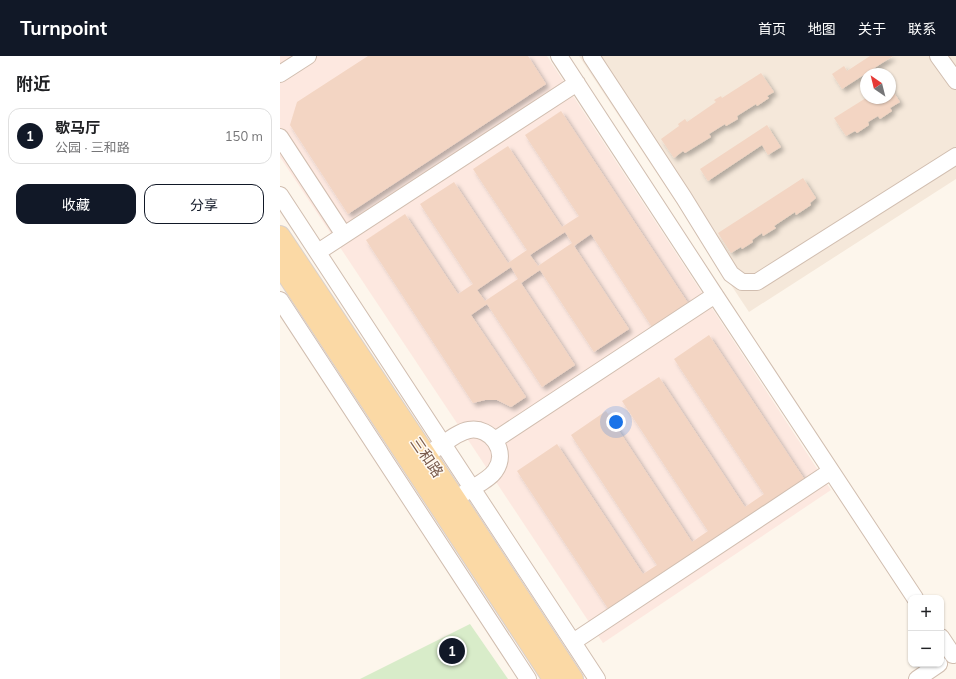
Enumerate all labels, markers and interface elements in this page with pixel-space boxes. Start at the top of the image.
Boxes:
text: Turnpoint [20,16,107,40]
text: 首页 [758,20,786,38]
text: 地图 [808,20,836,38]
text: 关于 [858,20,886,38]
text: 联系 [908,20,936,38]
north arrow [860,68,896,104]
text: 附近 [16,73,50,94]
text: 歇马厅 [55,118,100,137]
text: 1 [26,128,34,144]
text: 150 m [225,128,263,144]
text: 公园 · 三和路 [55,139,130,155]
button: 收藏 [16,184,136,224]
button: 分享 [144,184,264,224]
your location [606,412,626,432]
street label: 三和路 [407,433,447,481]
map controls [908,595,944,667]
button: + [908,595,944,631]
button: − [908,631,944,667]
pin: 1 [439,636,465,666]

